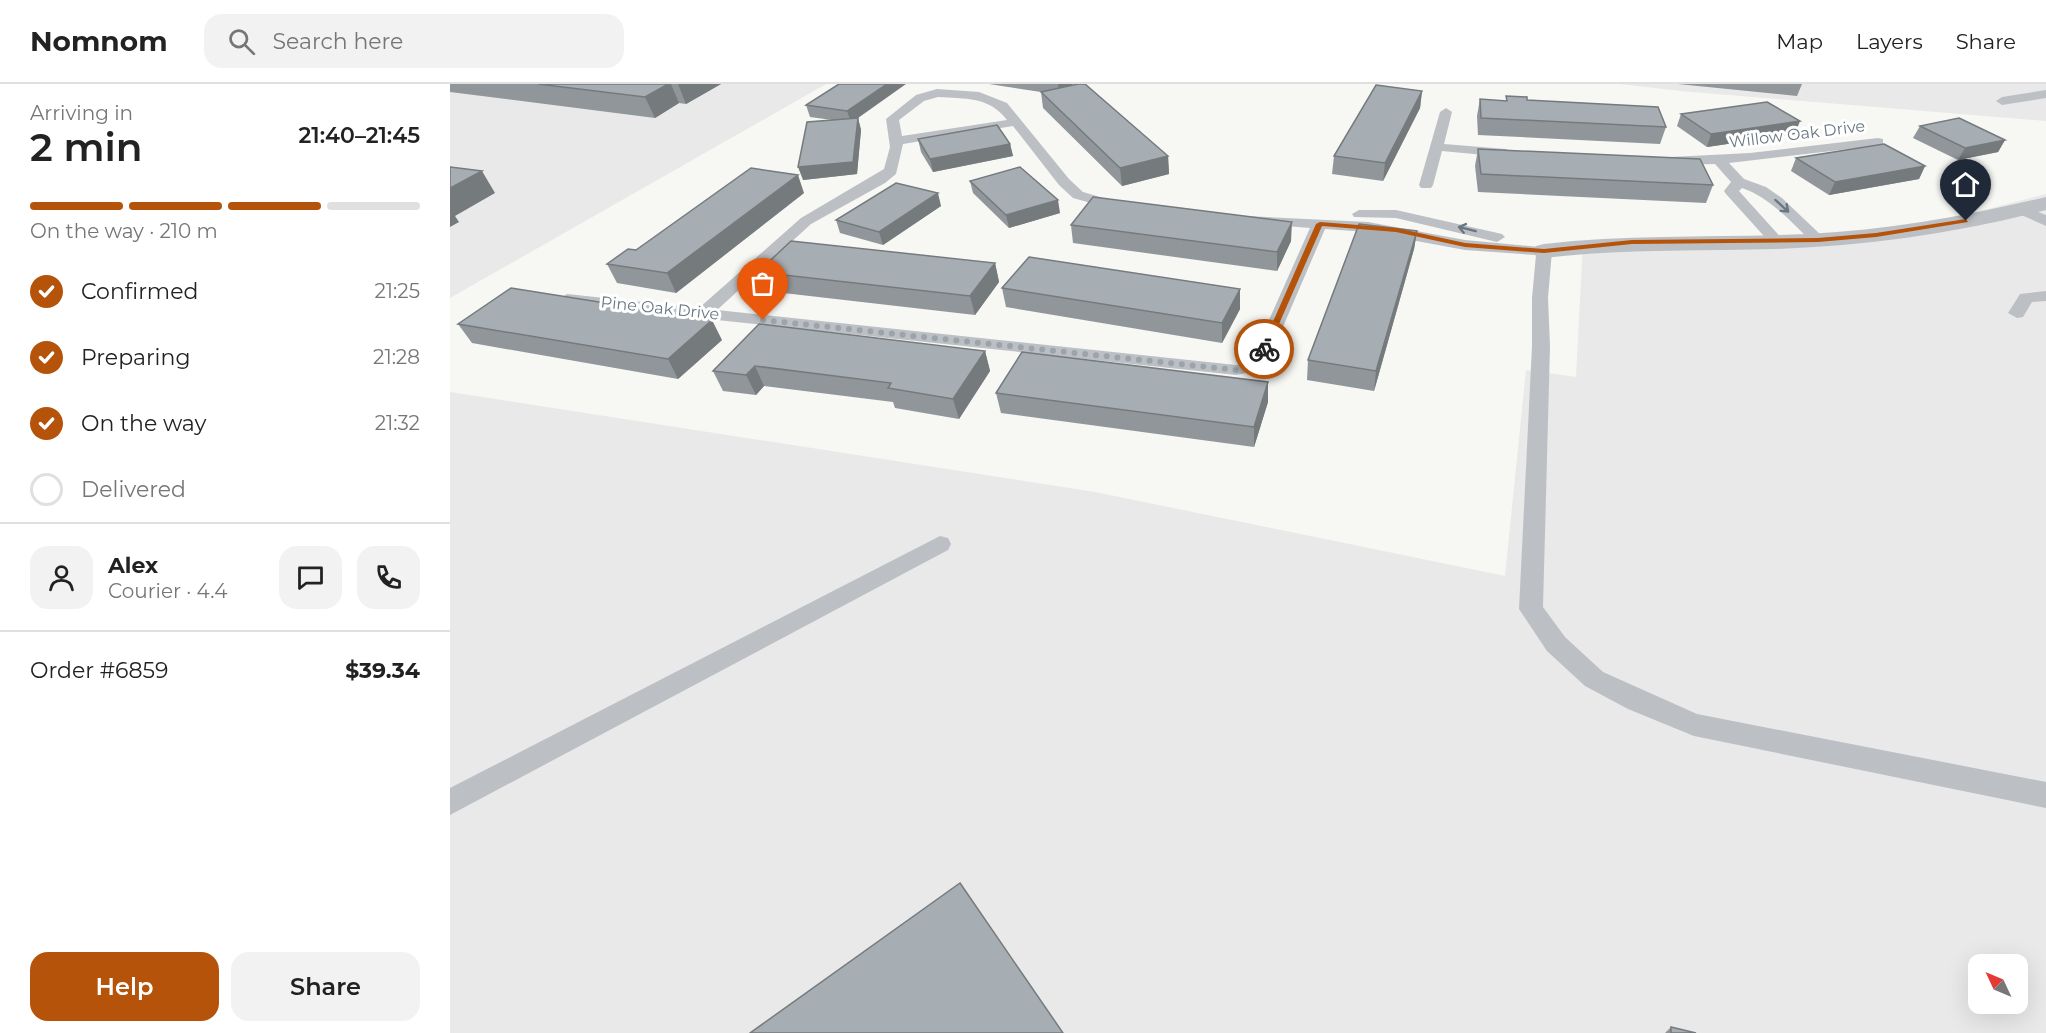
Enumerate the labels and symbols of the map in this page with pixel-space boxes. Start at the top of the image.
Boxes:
street label: Willow Oak Drive [1728,116,1866,152]
pin [1940,159,1991,221]
one-way arrow [1774,199,1789,213]
one-way arrow [1458,223,1477,235]
pin [737,258,788,320]
street label: Pine Oak Drive [600,292,720,324]
courier [1234,319,1294,379]
north arrow [1968,954,2028,1014]

